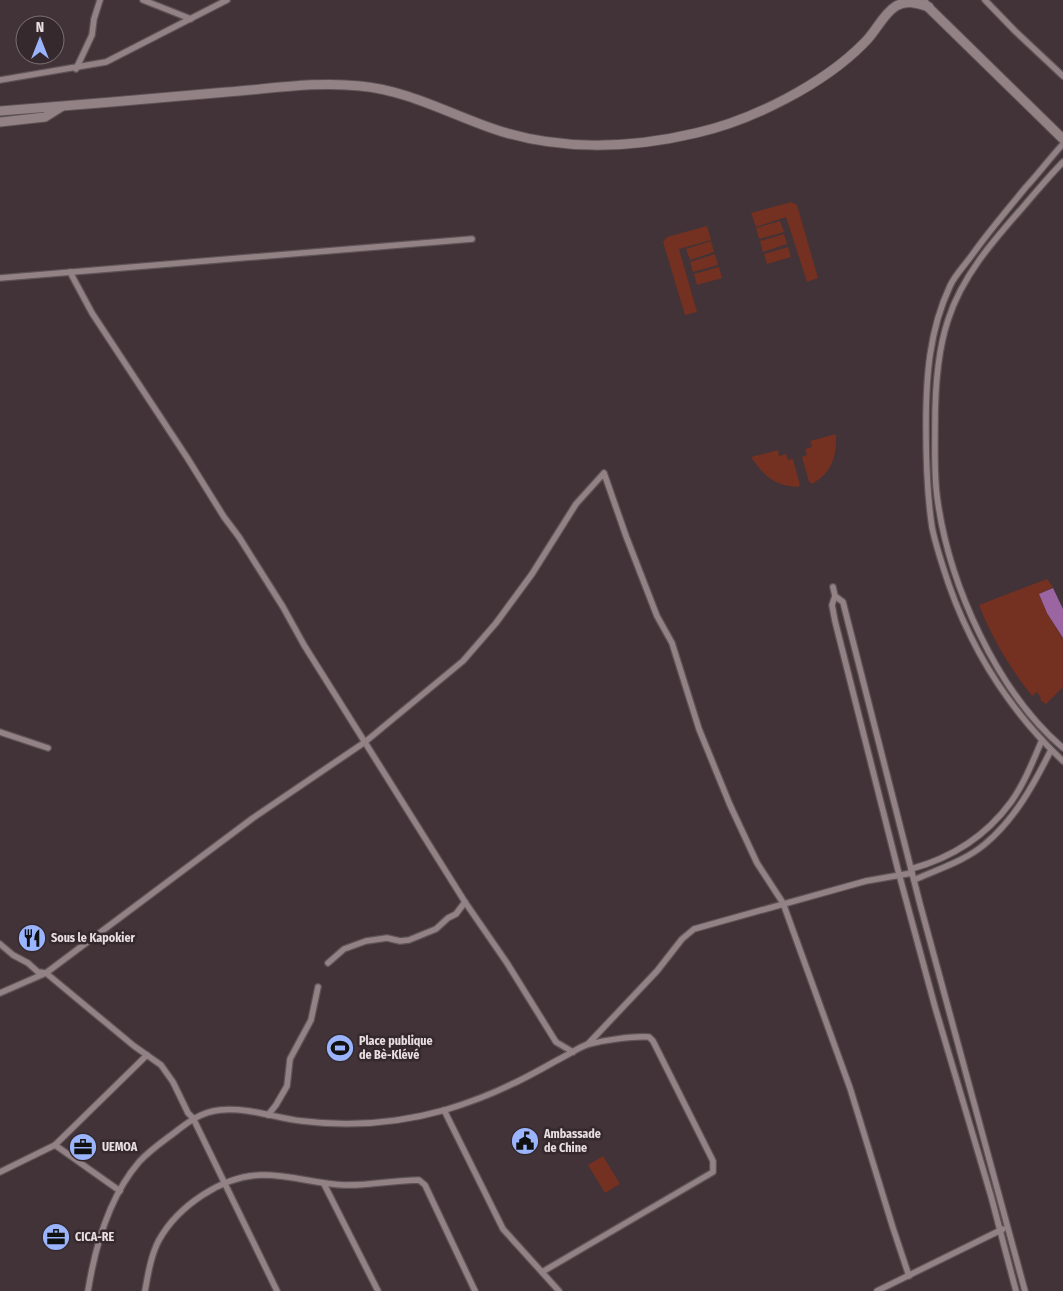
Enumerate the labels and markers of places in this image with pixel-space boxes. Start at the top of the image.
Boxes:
restaurant icon: Sous le Kapokier [17,923,47,953]
place label: Sous le Kapokier [51,931,135,945]
sports icon: Place publique de Bè-Klévé [325,1033,355,1063]
place label: Place publique de Bè-Klévé [359,1034,433,1062]
public building icon: Ambassade de Chine [510,1126,540,1156]
place label: Ambassade de Chine [543,1127,601,1155]
office icon: UEMOA [68,1132,98,1162]
place label: UEMOA [102,1140,138,1154]
office icon: CICA-RE [41,1222,71,1252]
place label: CICA-RE [75,1230,114,1244]

